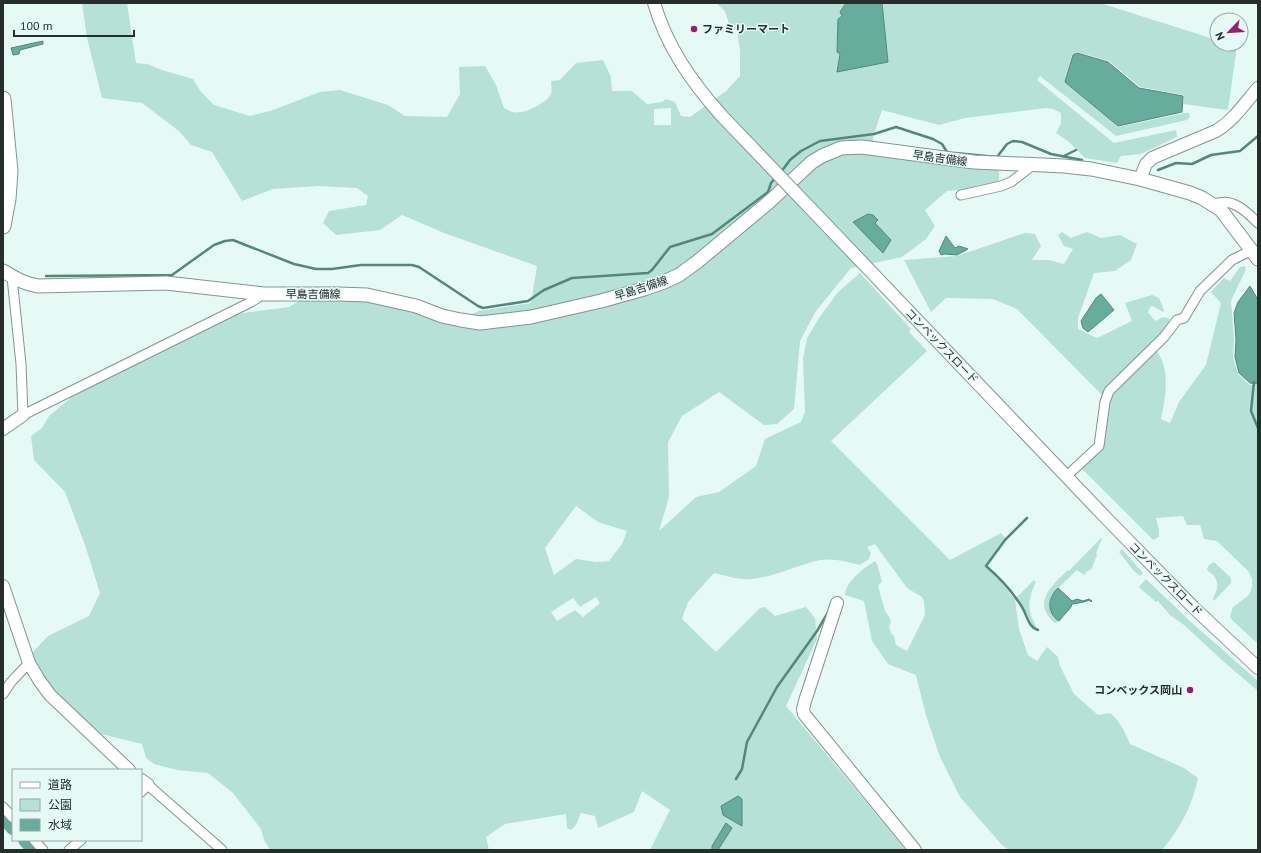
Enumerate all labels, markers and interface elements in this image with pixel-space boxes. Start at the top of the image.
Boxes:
scale bar [14,12,134,38]
north arrow [1209,12,1249,52]
text: 100 m [20,18,53,33]
place label: ファミリーマート [702,22,790,36]
marker: ファミリーマート [689,24,699,34]
text: N [1212,30,1228,42]
street label: 早島吉備線 [912,147,968,169]
street label: 早島吉備線 [613,273,669,303]
street label: 早島吉備線 [286,287,341,301]
street label: コンベックスロード [903,306,981,386]
street label: コンベックスロード [1126,539,1206,619]
place label: コンベックス岡山 [1094,683,1182,697]
marker: コンベックス岡山 [1185,685,1195,695]
legend [12,769,142,841]
text: 道路 [48,777,72,792]
text: 公園 [48,797,72,812]
text: 水域 [48,817,72,832]

